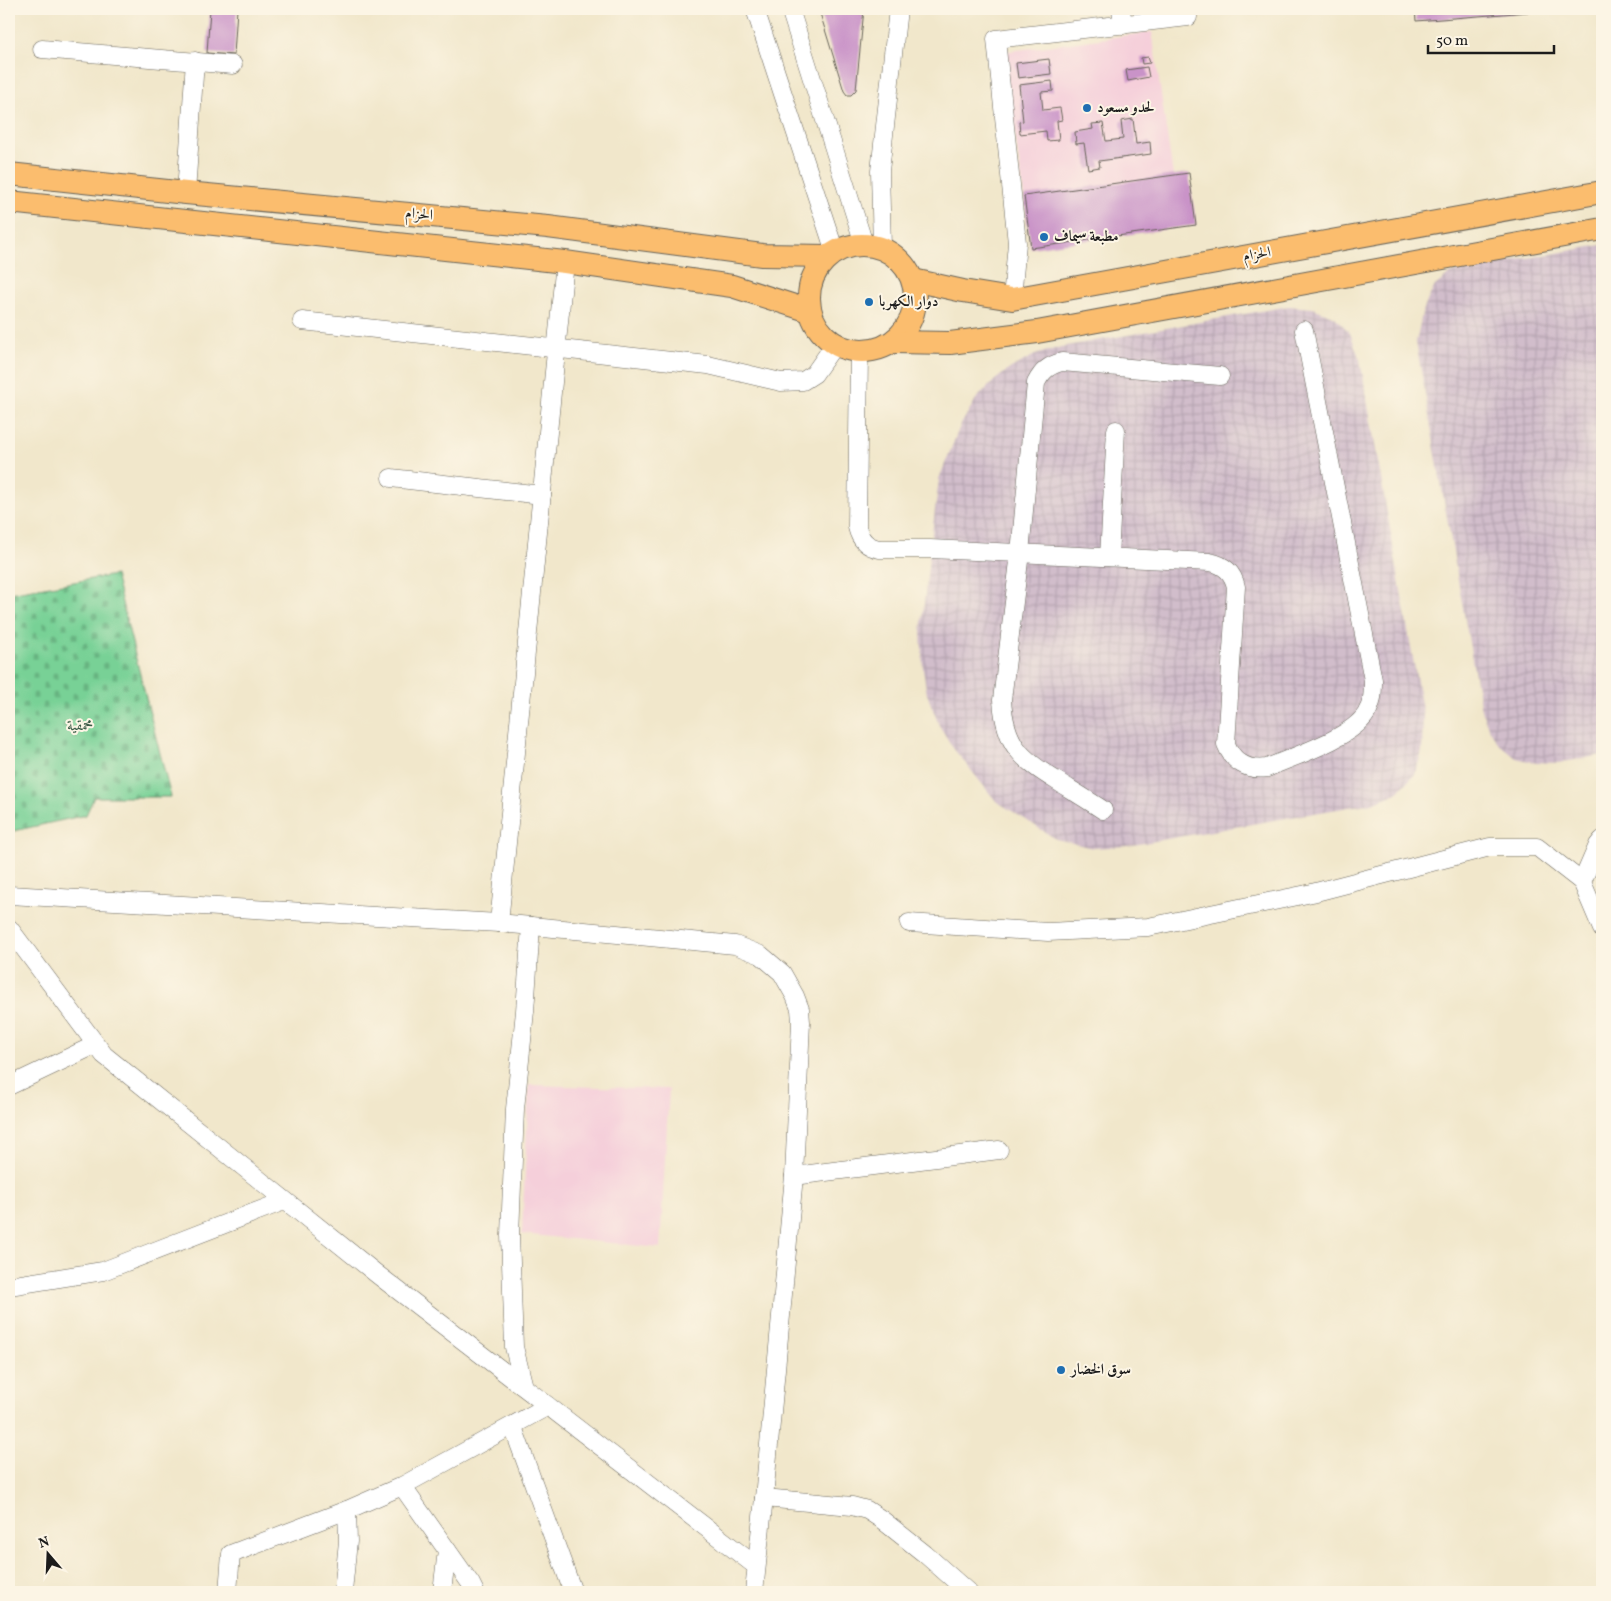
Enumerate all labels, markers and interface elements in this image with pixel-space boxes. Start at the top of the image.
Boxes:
scale bar [1428,22,1555,54]
text: 50 m [1436,31,1468,52]
place label: لحدو مسعود [1097,98,1155,119]
marker: لحدو مسعود [1081,102,1093,114]
street label: الحزام [404,203,434,228]
place label: مطبعة سيماف [1054,227,1119,248]
marker: مطبعة سيماف [1038,231,1050,243]
street label: الحزام [1241,242,1273,269]
place label: دوار الكهربا [879,292,939,313]
marker: دوار الكهربا [863,296,875,308]
park label: محمقية [67,716,93,737]
place label: سوق الخضار [1069,1360,1131,1381]
marker: سوق الخضار [1055,1364,1067,1376]
north arrow [22,1528,72,1578]
text: N [36,1532,52,1554]

